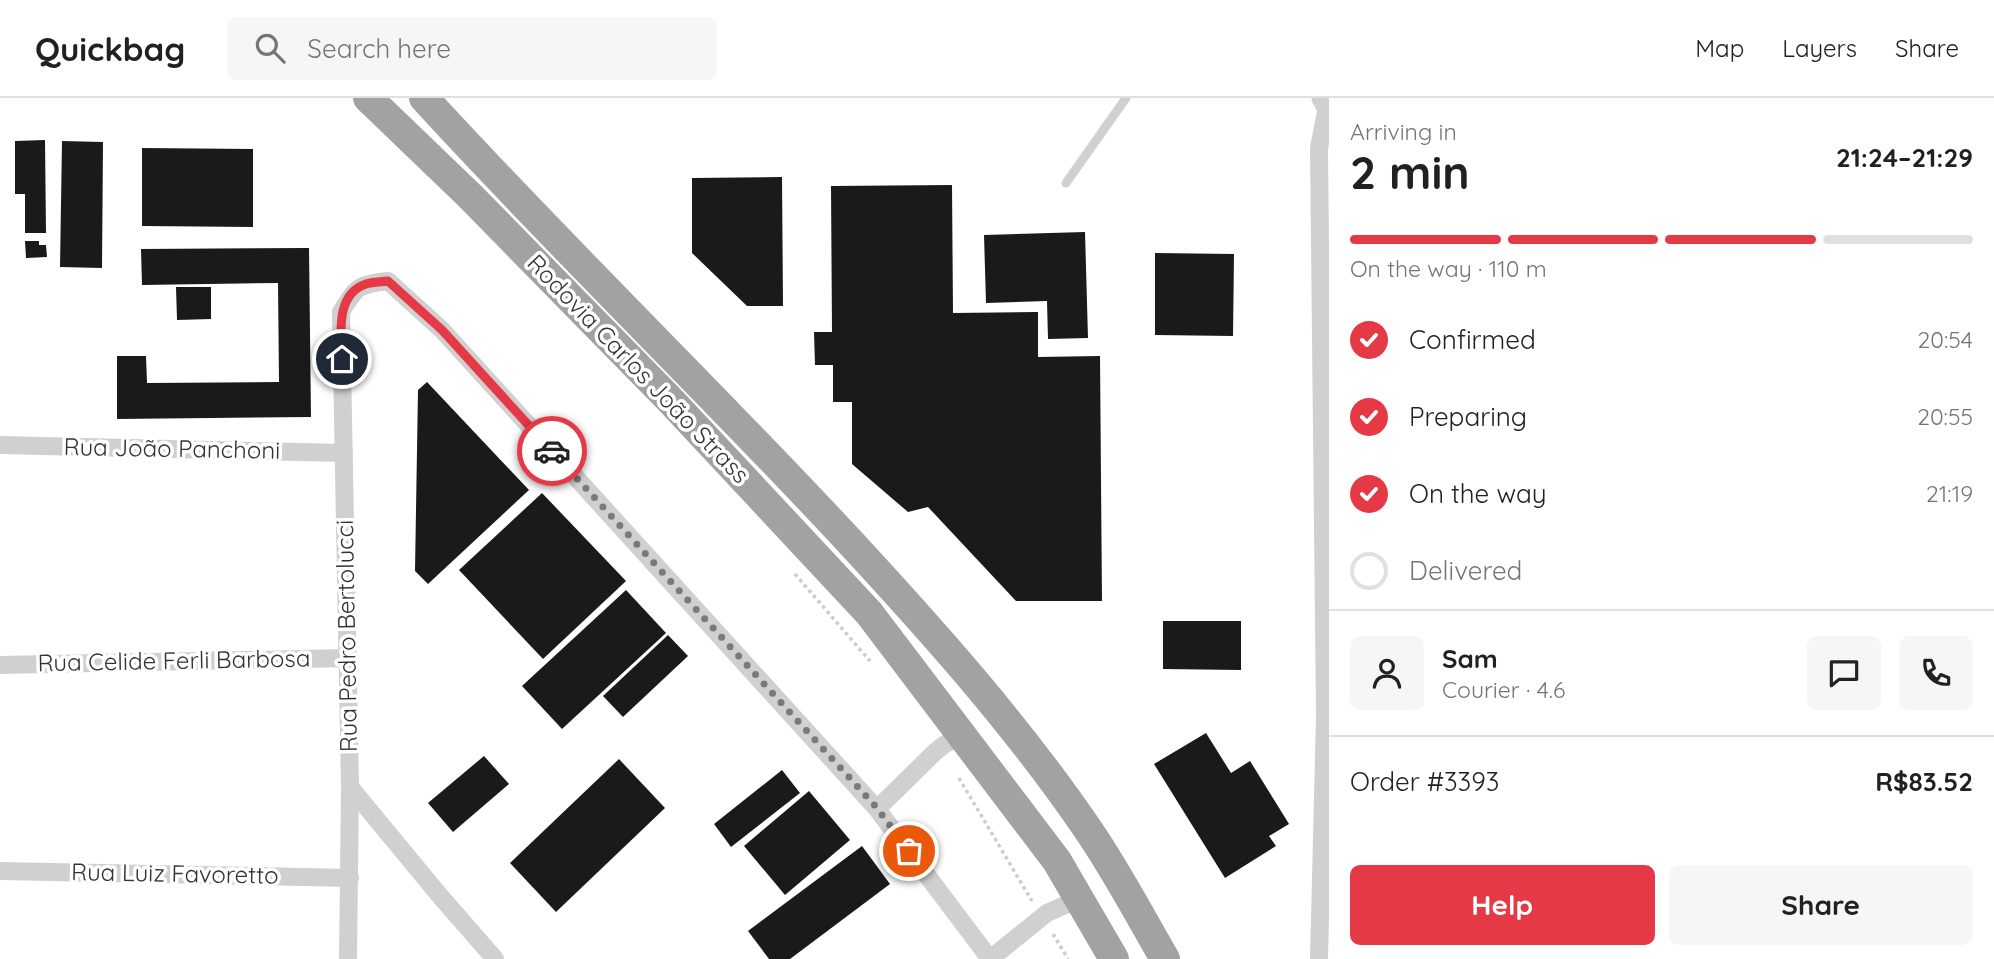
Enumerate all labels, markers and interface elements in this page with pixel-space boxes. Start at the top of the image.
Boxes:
search box [227,17,717,80]
text: Quickbag [35,28,185,69]
icon: search [251,29,289,67]
text: Search here [307,32,451,65]
text: Map [1695,33,1744,63]
text: Layers [1782,33,1857,63]
text: Share [1895,33,1959,63]
text: Arriving in [1350,117,1457,146]
text: 21:24–21:29 [1836,141,1973,174]
text: 2 min [1350,143,1470,201]
street label: Rodovia Carlos João Strass [521,248,756,489]
text: On the way · 110 m [1350,254,1547,283]
icon: check [1350,321,1388,359]
text: Confirmed [1409,323,1536,356]
text: 20:54 [1918,325,1973,354]
pin [312,329,372,389]
icon: home [323,340,361,378]
icon: check [1350,398,1388,436]
text: Preparing [1409,400,1527,433]
text: 20:55 [1917,402,1973,431]
courier [517,416,587,486]
street label: Rua João Panchoni [63,431,281,465]
icon: car [533,432,571,470]
icon: check [1350,475,1388,513]
text: On the way [1409,477,1547,510]
text: 21:19 [1926,479,1973,508]
street label: Rua Pedro Bertolucci [329,520,363,753]
text: Delivered [1409,554,1522,587]
button: person [1350,636,1424,710]
button: chat [1807,636,1881,710]
button: phone [1899,636,1973,710]
text: Sam [1442,642,1498,675]
street label: Rua Celide Ferli Barbosa [37,643,311,677]
text: Courier · 4.6 [1442,675,1565,704]
text: Order #3393 [1350,765,1499,798]
text: R$83.52 [1875,765,1973,798]
pin [879,821,939,881]
icon: bag [890,832,928,870]
street label: Rua Luiz Favoretto [71,856,279,890]
button: Help [1350,865,1655,945]
button: Share [1669,865,1973,945]

